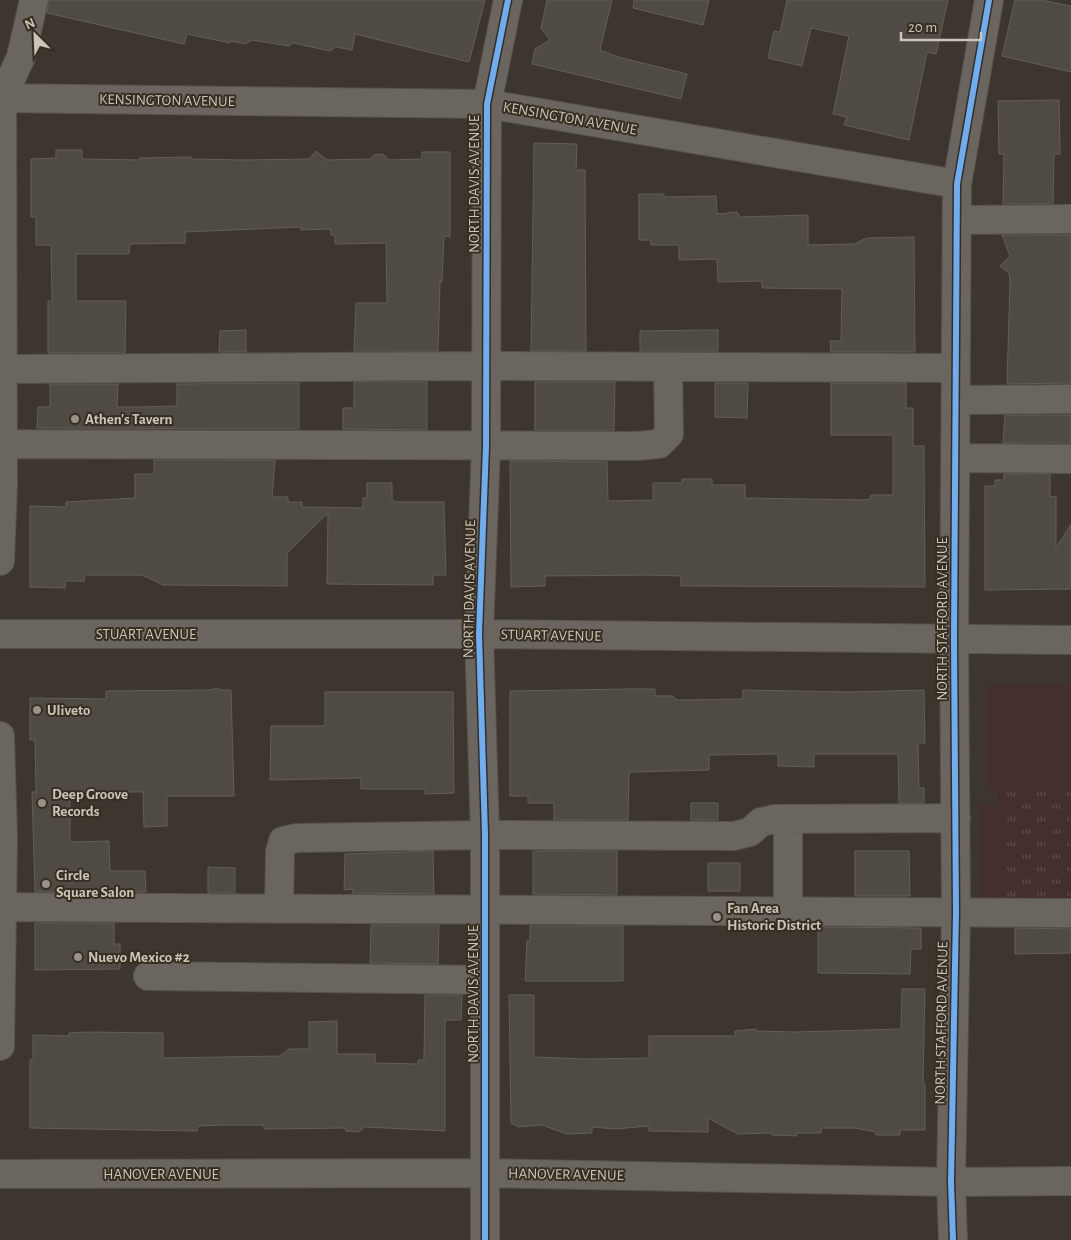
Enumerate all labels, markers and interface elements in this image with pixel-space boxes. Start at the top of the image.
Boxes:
north arrow [10,10,60,60]
scale bar [901,10,981,42]
text: N [23,16,37,32]
text: 20 m [908,20,937,35]
street label: KENSINGTON AVENUE [99,92,235,109]
street label: KENSINGTON AVENUE [502,99,638,138]
street label: NORTH DAVIS AVENUE [467,115,482,253]
place label: Athen's Tavern [85,412,173,427]
marker: Athen's Tavern [69,413,81,425]
street label: NORTH DAVIS AVENUE [461,520,478,658]
street label: NORTH STAFFORD AVENUE [935,537,950,701]
street label: STUART AVENUE [96,627,196,642]
street label: STUART AVENUE [501,627,601,644]
place label: Uliveto [47,703,90,718]
marker: Uliveto [31,704,43,716]
place label: Deep Groove Records [52,787,128,819]
marker: Deep Groove Records [36,797,48,809]
place label: Circle Square Salon [56,868,134,900]
marker: Circle Square Salon [40,878,52,890]
place label: Fan Area Historic District [727,901,821,933]
marker: Fan Area Historic District [711,911,723,923]
street label: NORTH DAVIS AVENUE [466,925,481,1063]
street label: NORTH STAFFORD AVENUE [933,941,950,1105]
place label: Nuevo Mexico #2 [88,950,190,965]
marker: Nuevo Mexico #2 [72,951,84,963]
street label: HANOVER AVENUE [508,1166,624,1183]
street label: HANOVER AVENUE [103,1167,219,1182]

